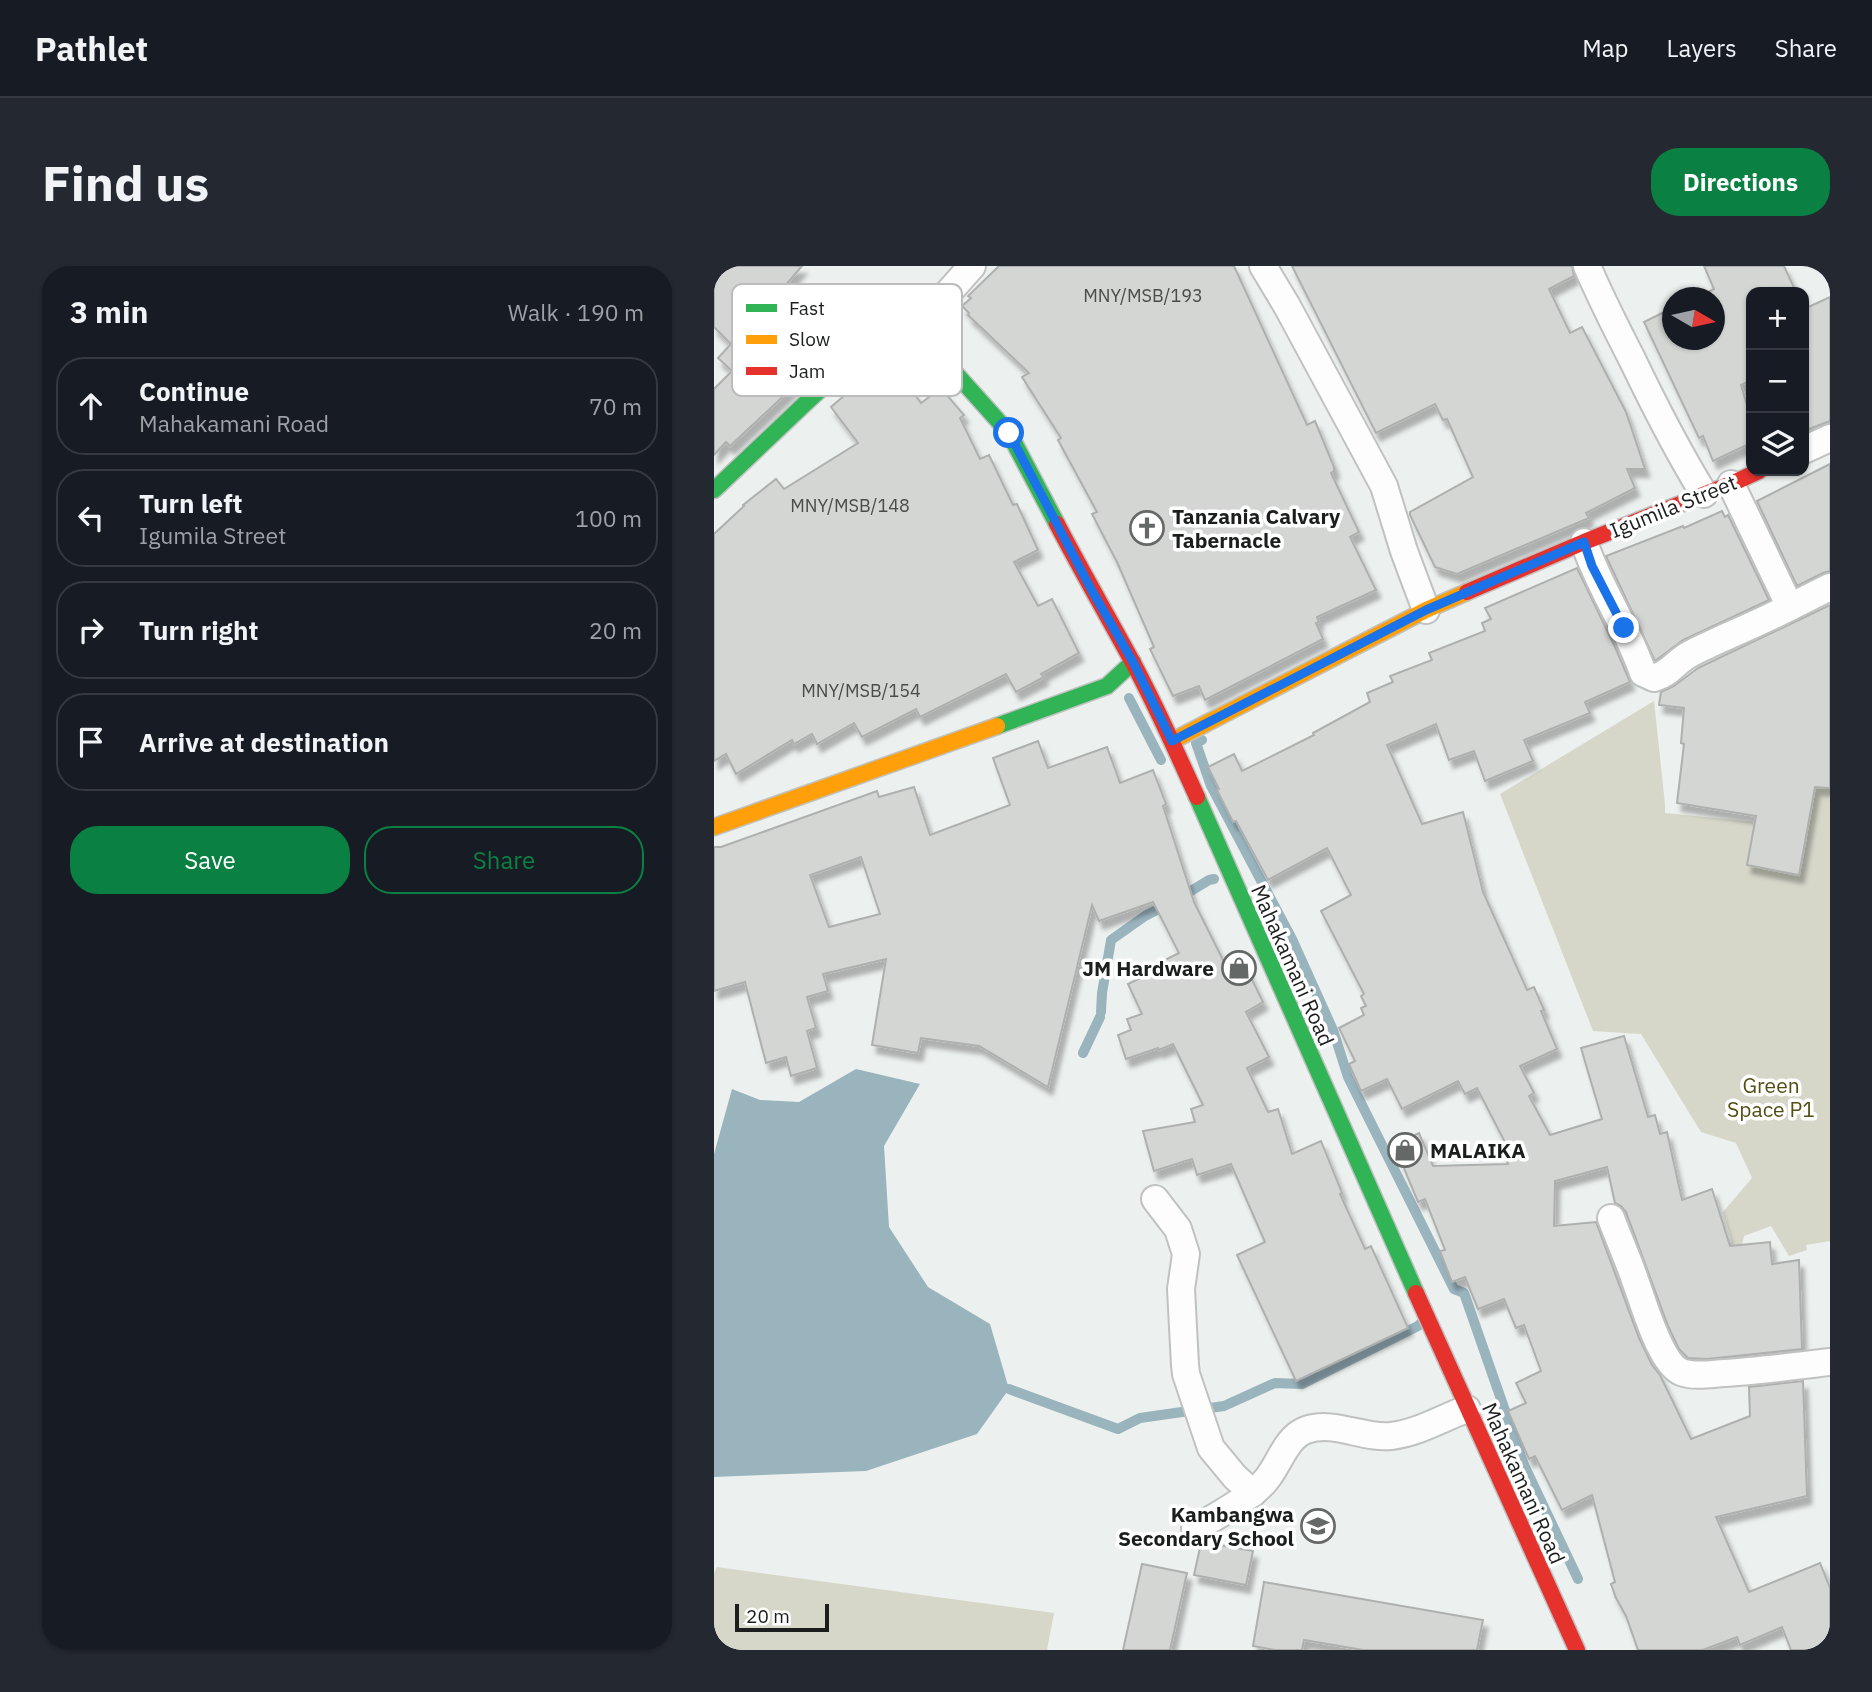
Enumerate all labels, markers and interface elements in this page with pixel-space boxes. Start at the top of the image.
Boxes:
text: Pathlet [35,27,148,70]
text: Map [1582,32,1629,64]
text: Layers [1667,32,1737,64]
text: Share [1775,32,1837,64]
button: Directions [1651,148,1830,216]
text: Find us [42,151,209,214]
legend [732,284,962,396]
house number: MNY/MSB/193 [1083,284,1203,307]
north arrow [1662,287,1725,350]
map controls [1746,287,1809,476]
button: + [1746,287,1809,350]
text: 3 min [70,292,148,331]
text: Fast [789,296,825,320]
text: Walk · 190 m [508,297,644,327]
text: Slow [789,327,830,351]
button: − [1746,350,1809,413]
text: Jam [789,359,825,383]
text: Continue [139,374,249,408]
icon: ahead [72,387,110,425]
text: 70 m [589,391,642,421]
text: Mahakamani Road [139,408,329,438]
button: layers [1746,413,1809,476]
route start [993,417,1024,448]
street label: Igumila Street [1605,468,1741,544]
text: Turn left [139,486,242,520]
house number: MNY/MSB/148 [790,494,910,517]
icon: left [72,499,110,537]
place label: Tanzania Calvary Tabernacle [1172,502,1341,554]
text: 100 m [575,503,642,533]
church icon: Tanzania Calvary Tabernacle [1128,509,1166,547]
text: Igumila Street [139,520,286,550]
icon: right [72,611,110,649]
route end [1608,612,1639,643]
text: Turn right [139,613,258,647]
text: 20 m [589,615,642,645]
house number: MNY/MSB/154 [801,679,921,702]
icon: arrive [72,723,110,761]
text: Arrive at destination [139,725,389,759]
button: Save [70,826,350,894]
button: Share [364,826,644,894]
street label: Mahakamani Road [1245,880,1341,1050]
shop icon: JM Hardware [1220,949,1258,987]
place label: JM Hardware [1082,954,1214,982]
park label: Green Space P1 [1727,1071,1815,1123]
shop icon: MALAIKA [1386,1131,1424,1169]
place label: MALAIKA [1430,1136,1526,1164]
street label: Mahakamani Road [1476,1398,1572,1568]
place label: Kambangwa Secondary School [1118,1500,1294,1552]
school or university icon: Kambangwa Secondary School [1299,1507,1337,1545]
scale bar [735,1601,830,1633]
text: 20 m [746,1604,790,1628]

